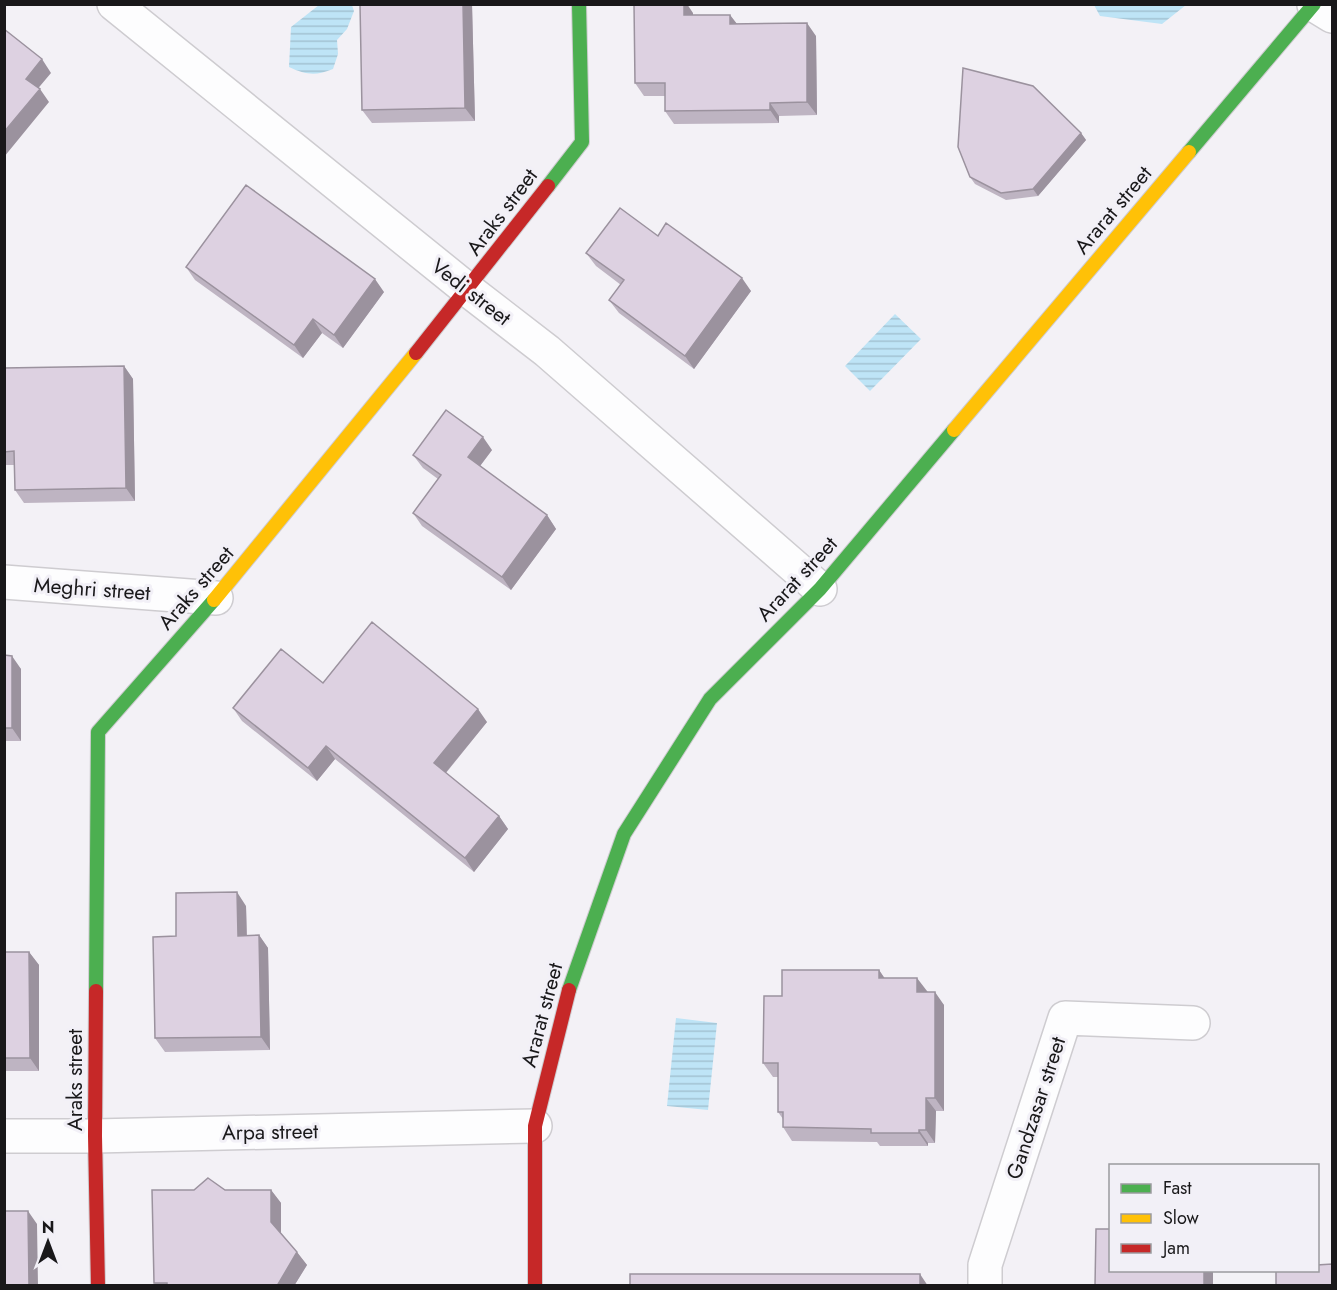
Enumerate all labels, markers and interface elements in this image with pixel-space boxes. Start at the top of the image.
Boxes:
street label: Ararat street [1067,159,1159,261]
street label: Araks street [459,162,545,262]
street label: Vedi street [425,251,517,333]
street label: Ararat street [750,530,844,628]
street label: Araks street [151,540,241,636]
street label: Meghri street [33,570,151,608]
street label: Ararat street [514,960,570,1070]
street label: Araks street [60,1029,90,1131]
street label: Gandzasar street [999,1033,1073,1183]
street label: Arpa street [221,1116,319,1148]
legend [1109,1164,1319,1272]
text: Fast [1163,1175,1192,1201]
text: Slow [1163,1205,1200,1231]
north arrow [18,1212,78,1272]
text: N [42,1216,54,1239]
text: Jam [1161,1235,1190,1261]

